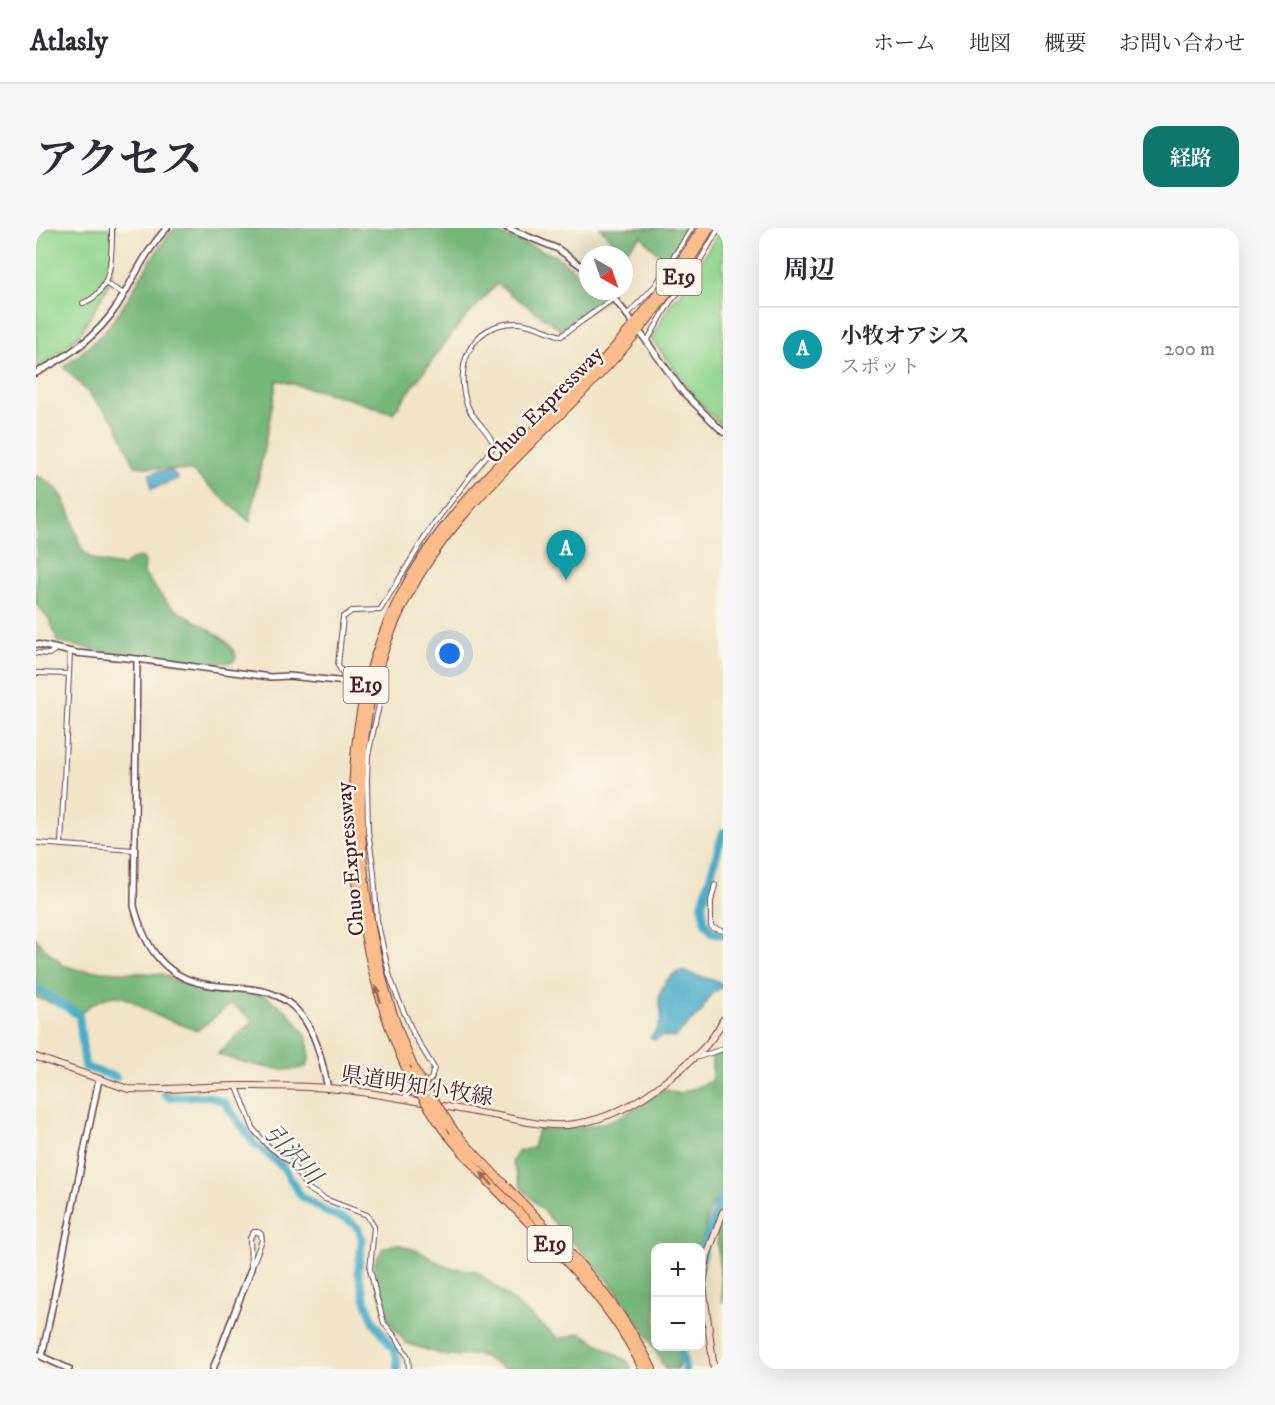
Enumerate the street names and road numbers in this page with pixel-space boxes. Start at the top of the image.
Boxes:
road number: E19 [656,259,702,295]
street label: Chuo Expressway [481,340,610,469]
road number: E19 [344,667,388,703]
street label: Chuo Expressway [330,780,371,937]
street label: 県道明知小牧線 [339,1061,495,1112]
road number: E19 [528,1226,572,1262]

